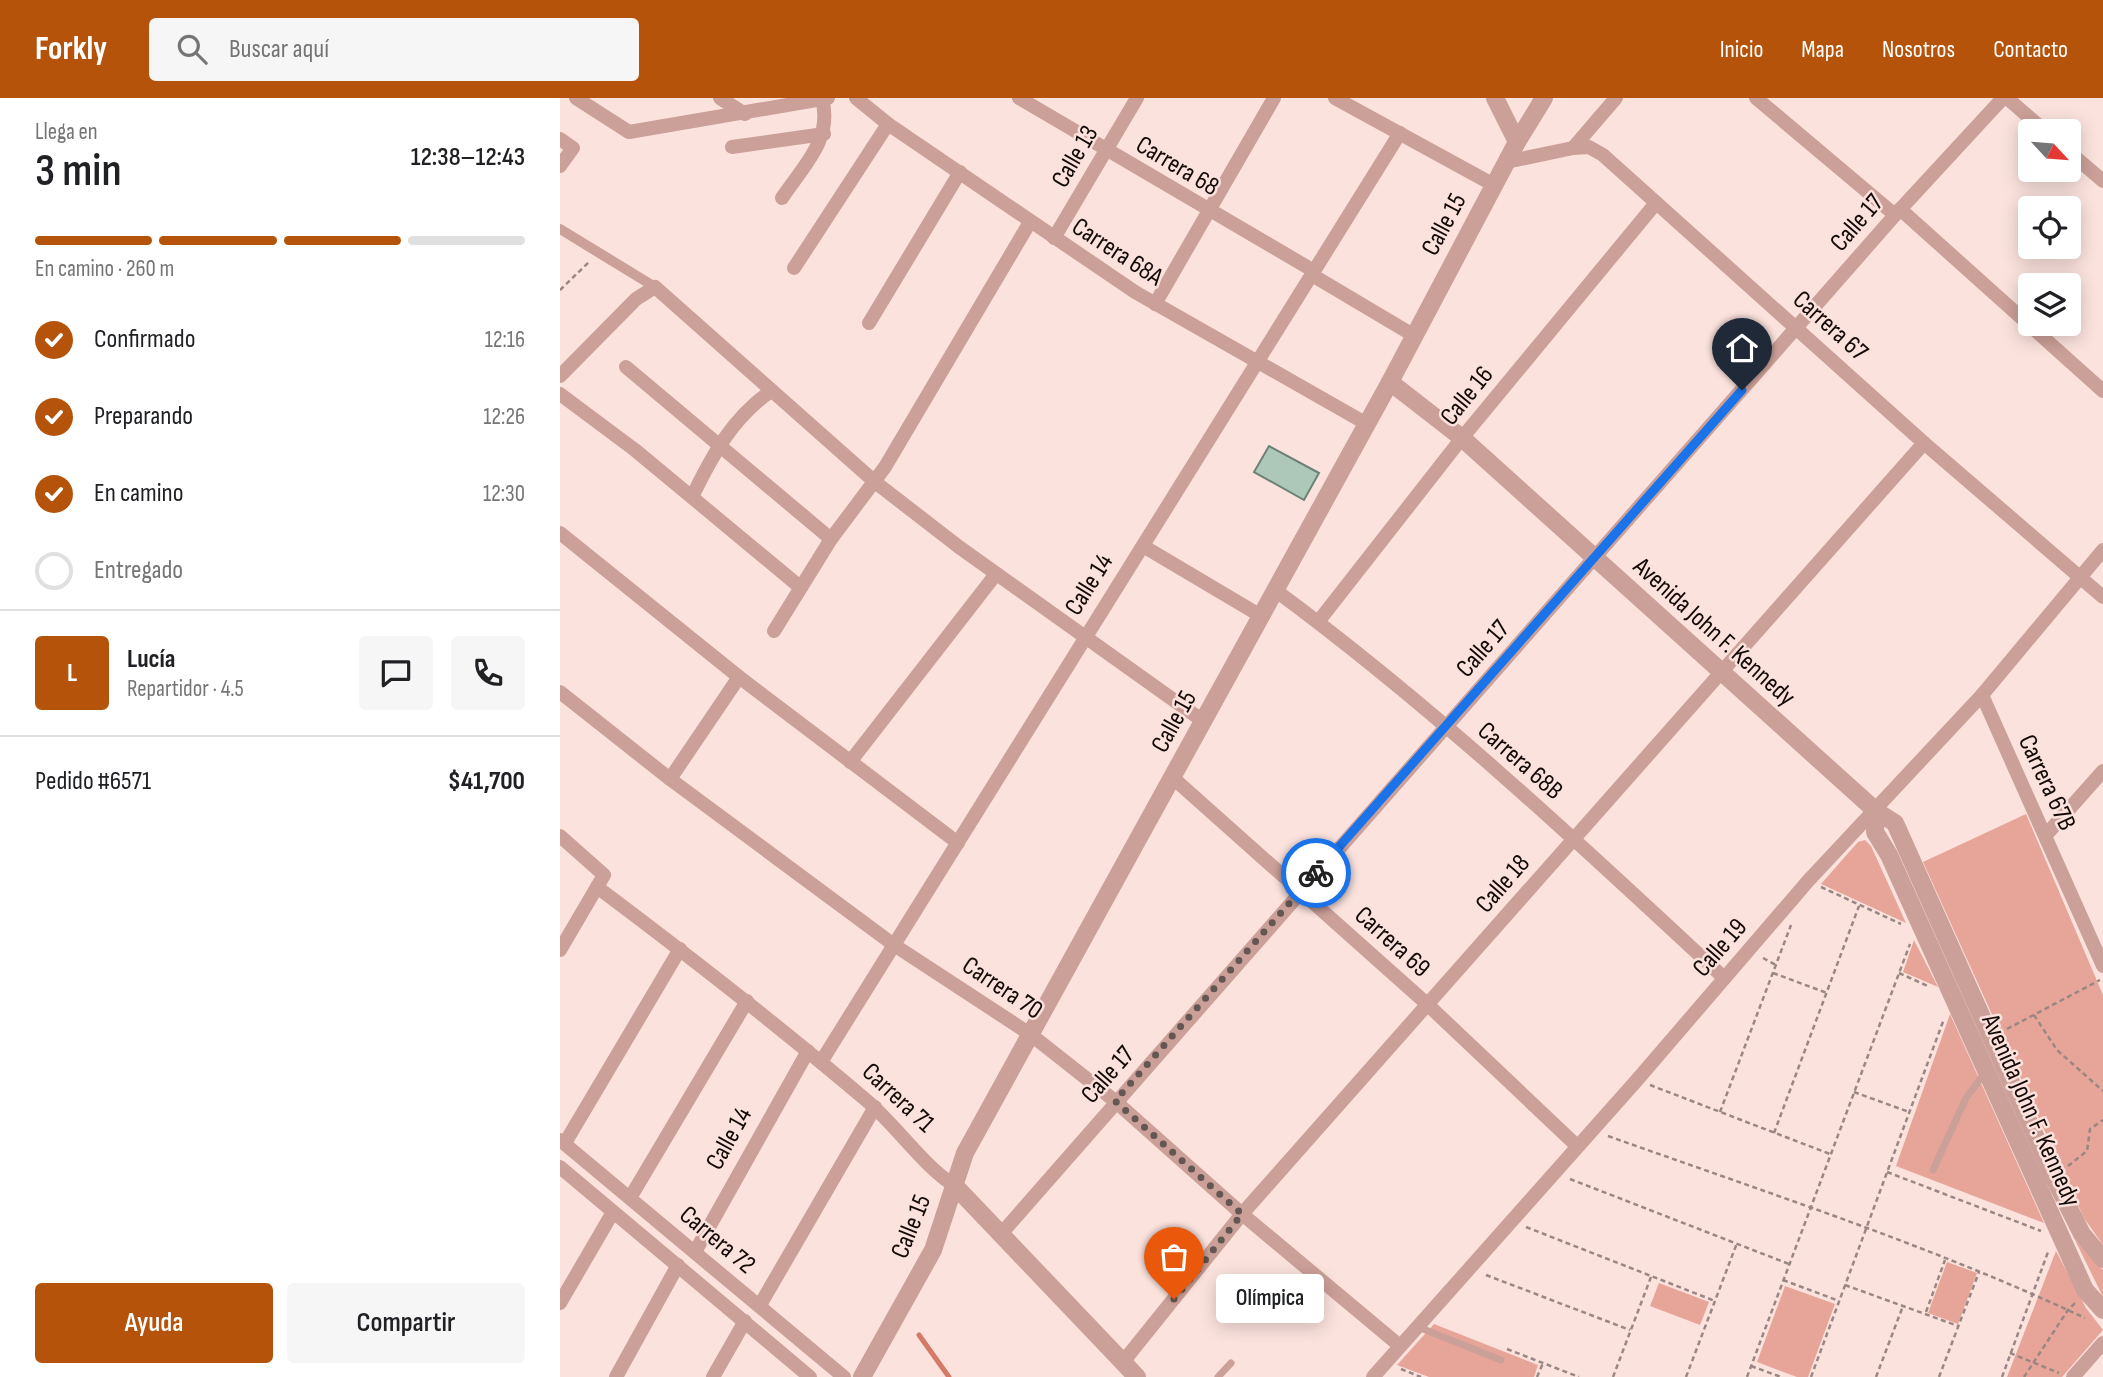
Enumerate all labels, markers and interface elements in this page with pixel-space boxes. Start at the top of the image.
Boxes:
search box [149,18,639,81]
text: Forkly [35,29,107,69]
icon: search [173,30,211,68]
text: Buscar aquí [229,34,329,65]
text: Inicio [1720,35,1763,64]
text: Mapa [1801,35,1844,64]
text: Nosotros [1882,35,1955,64]
text: Contacto [1993,35,2068,64]
text: Llega en [35,118,98,146]
north arrow [2018,119,2081,182]
map controls [2018,119,2081,336]
street label: Calle 13 [1045,120,1105,193]
street label: Carrera 68 [1130,130,1224,203]
text: 12:38–12:43 [411,142,525,173]
text: 3 min [35,144,122,199]
street label: Calle 15 [1415,188,1473,261]
street label: Calle 17 [1824,188,1891,258]
button: locate [2018,196,2081,259]
street label: Carrera 68A [1066,211,1169,294]
text: En camino · 260 m [35,255,174,283]
button: layers [2018,273,2081,336]
street label: Carrera 67 [1786,284,1874,368]
pin [1712,318,1772,390]
icon: check [35,321,73,359]
text: Confirmado [94,324,195,355]
text: 12:16 [485,326,525,354]
icon: home [1723,329,1761,367]
street label: Calle 16 [1434,360,1500,432]
icon: check [35,398,73,436]
text: Preparando [94,401,193,432]
text: 12:26 [483,403,525,431]
icon: check [35,475,73,513]
text: En camino [94,478,184,509]
text: 12:30 [483,480,525,508]
street label: Calle 14 [1059,548,1120,621]
street label: Avenida John F. Kennedy [1626,551,1801,713]
text: Entregado [94,555,183,586]
street label: Calle 17 [1450,614,1517,684]
button: chat [359,636,433,710]
button: phone [451,636,525,710]
text: Lucía [127,644,175,675]
text: L [67,658,77,689]
text: Repartidor · 4.5 [127,675,244,703]
street label: Calle 15 [1145,685,1204,758]
street label: Carrera 68B [1471,716,1569,807]
street label: Carrera 67B [2011,730,2082,835]
text: Pedido #6571 [35,766,151,797]
text: $41,700 [448,766,525,797]
courier [1281,838,1351,908]
street label: Calle 18 [1469,849,1537,919]
icon: bike [1297,854,1335,892]
street label: Carrera 69 [1348,900,1436,984]
street label: Calle 19 [1686,913,1754,983]
street label: Carrera 70 [956,950,1048,1026]
street label: Avenida John F. Kennedy [1974,1009,2087,1211]
street label: Calle 17 [1075,1040,1142,1110]
street label: Carrera 71 [855,1057,941,1139]
street label: Calle 14 [700,1102,759,1175]
street label: Calle 15 [885,1190,938,1263]
street label: Carrera 72 [673,1200,761,1281]
pin [1144,1227,1204,1299]
icon: bag [1155,1238,1193,1276]
callout: Olímpica [1216,1274,1324,1324]
button: Ayuda [35,1283,273,1363]
button: Compartir [287,1283,525,1363]
text: Olímpica [1236,1284,1304,1312]

